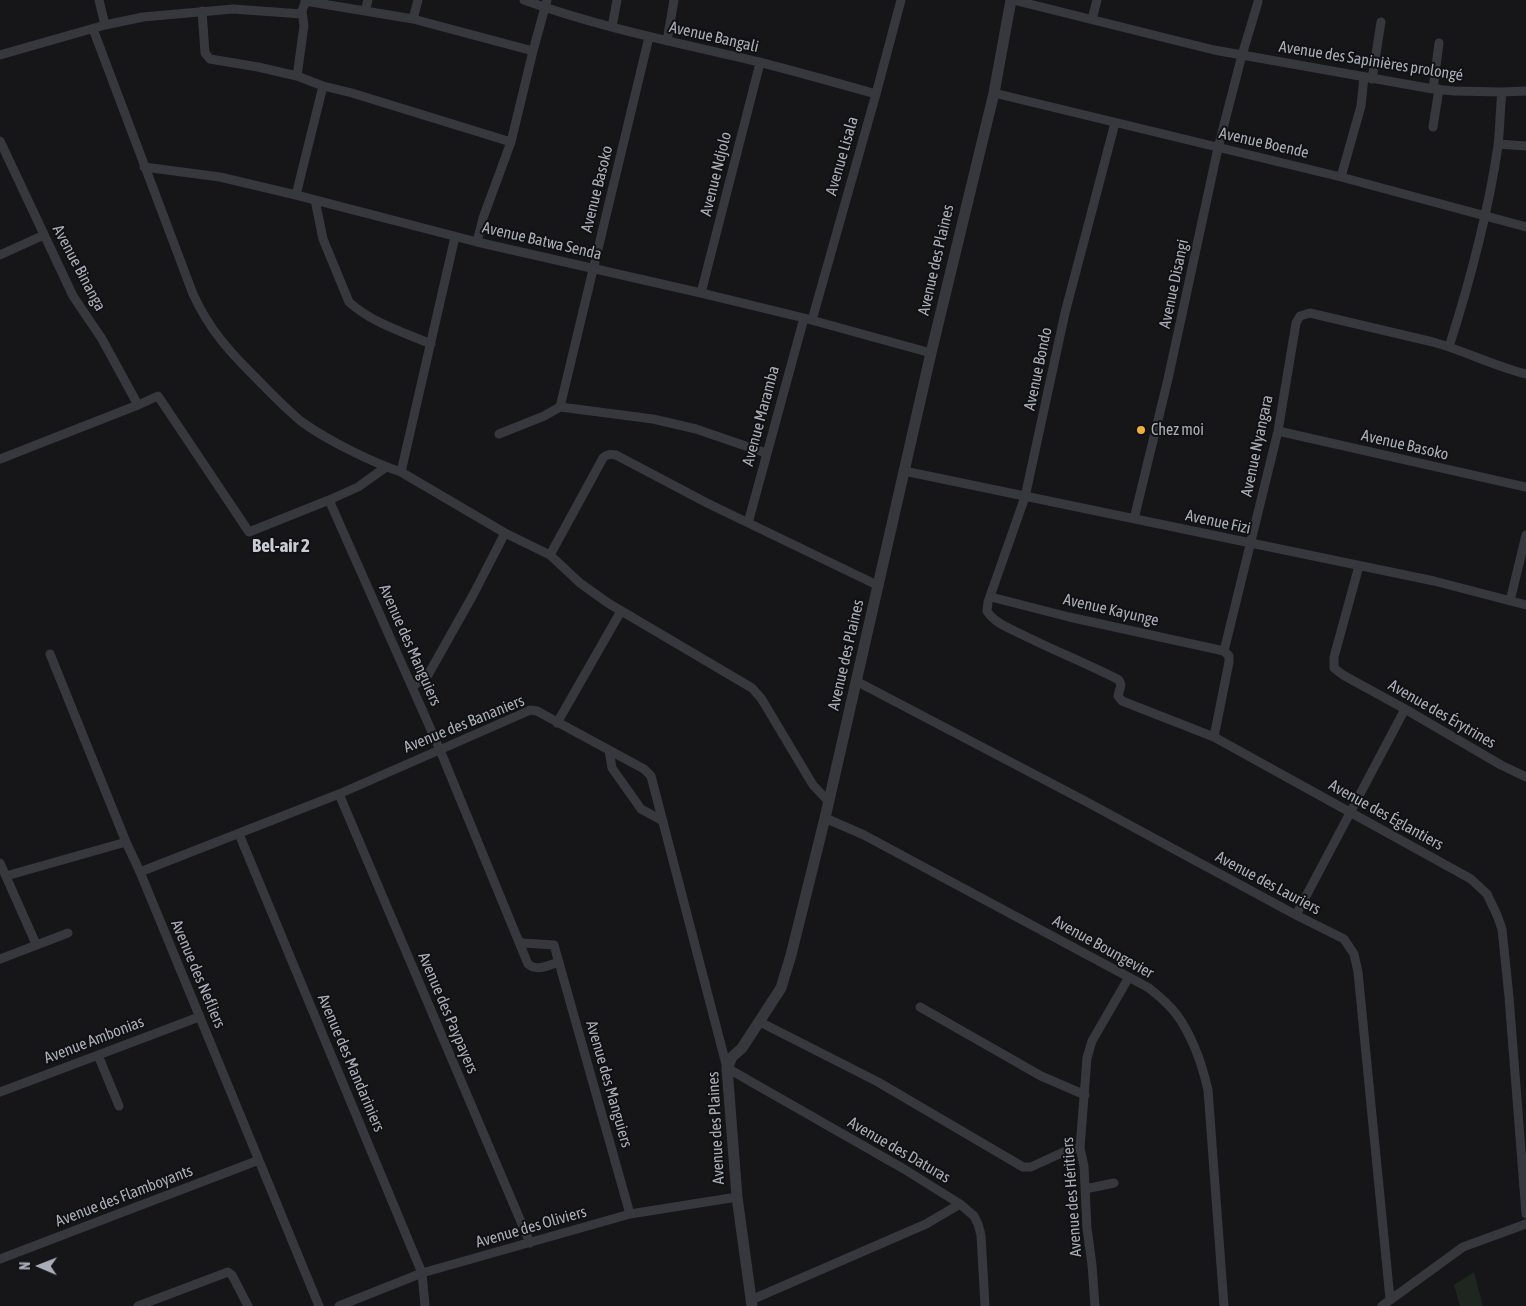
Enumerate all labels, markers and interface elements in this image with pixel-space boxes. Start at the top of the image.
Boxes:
street label: Avenue Bangali [667,17,761,57]
street label: Avenue des Sapinières prolongé [1278,37,1464,85]
street label: Avenue Lisala [822,114,862,198]
street label: Avenue Boende [1217,123,1311,163]
street label: Avenue Ndjolo [696,130,736,218]
street label: Avenue Basoko [577,144,617,234]
street label: Avenue des Plaines [914,203,958,317]
street label: Avenue Batwa Senda [480,218,604,264]
street label: Avenue Binanga [48,222,110,314]
street label: Avenue Disangi [1155,238,1193,330]
street label: Avenue Bondo [1020,326,1056,412]
street label: Avenue Maramba [738,364,784,468]
street label: Avenue Nyangara [1237,393,1277,499]
place label: Chez moi [1151,420,1204,440]
marker: Chez moi [1135,424,1147,436]
street label: Avenue Basoko [1360,426,1450,464]
street label: Avenue Fizi [1184,506,1252,538]
district label: Bel-air 2 [252,535,310,557]
street label: Avenue des Manguiers [375,581,445,709]
street label: Avenue Kayunge [1061,590,1161,630]
street label: Avenue des Plaines [824,598,868,712]
street label: Avenue des Érytrines [1385,675,1499,753]
street label: Avenue des Bananiers [401,691,527,757]
street label: Avenue des Églantiers [1325,776,1447,854]
street label: Avenue des Lauriers [1212,847,1324,919]
street label: Avenue Boungevier [1049,911,1157,983]
street label: Avenue des Nefliers [167,917,229,1031]
street label: Avenue des Paypayers [414,950,482,1076]
street label: Avenue des Mandariniers [313,991,389,1135]
street label: Avenue Ambonias [41,1012,147,1068]
street label: Avenue des Manguiers [582,1018,636,1150]
street label: Avenue des Plaines [703,1071,729,1185]
street label: Avenue des Daturas [844,1113,954,1187]
street label: Avenue des Héritiers [1058,1136,1086,1258]
street label: Avenue des Flamboyants [53,1161,195,1231]
street label: Avenue des Oliviers [473,1202,589,1252]
north arrow [15,1241,65,1291]
text: N [17,1261,33,1270]

